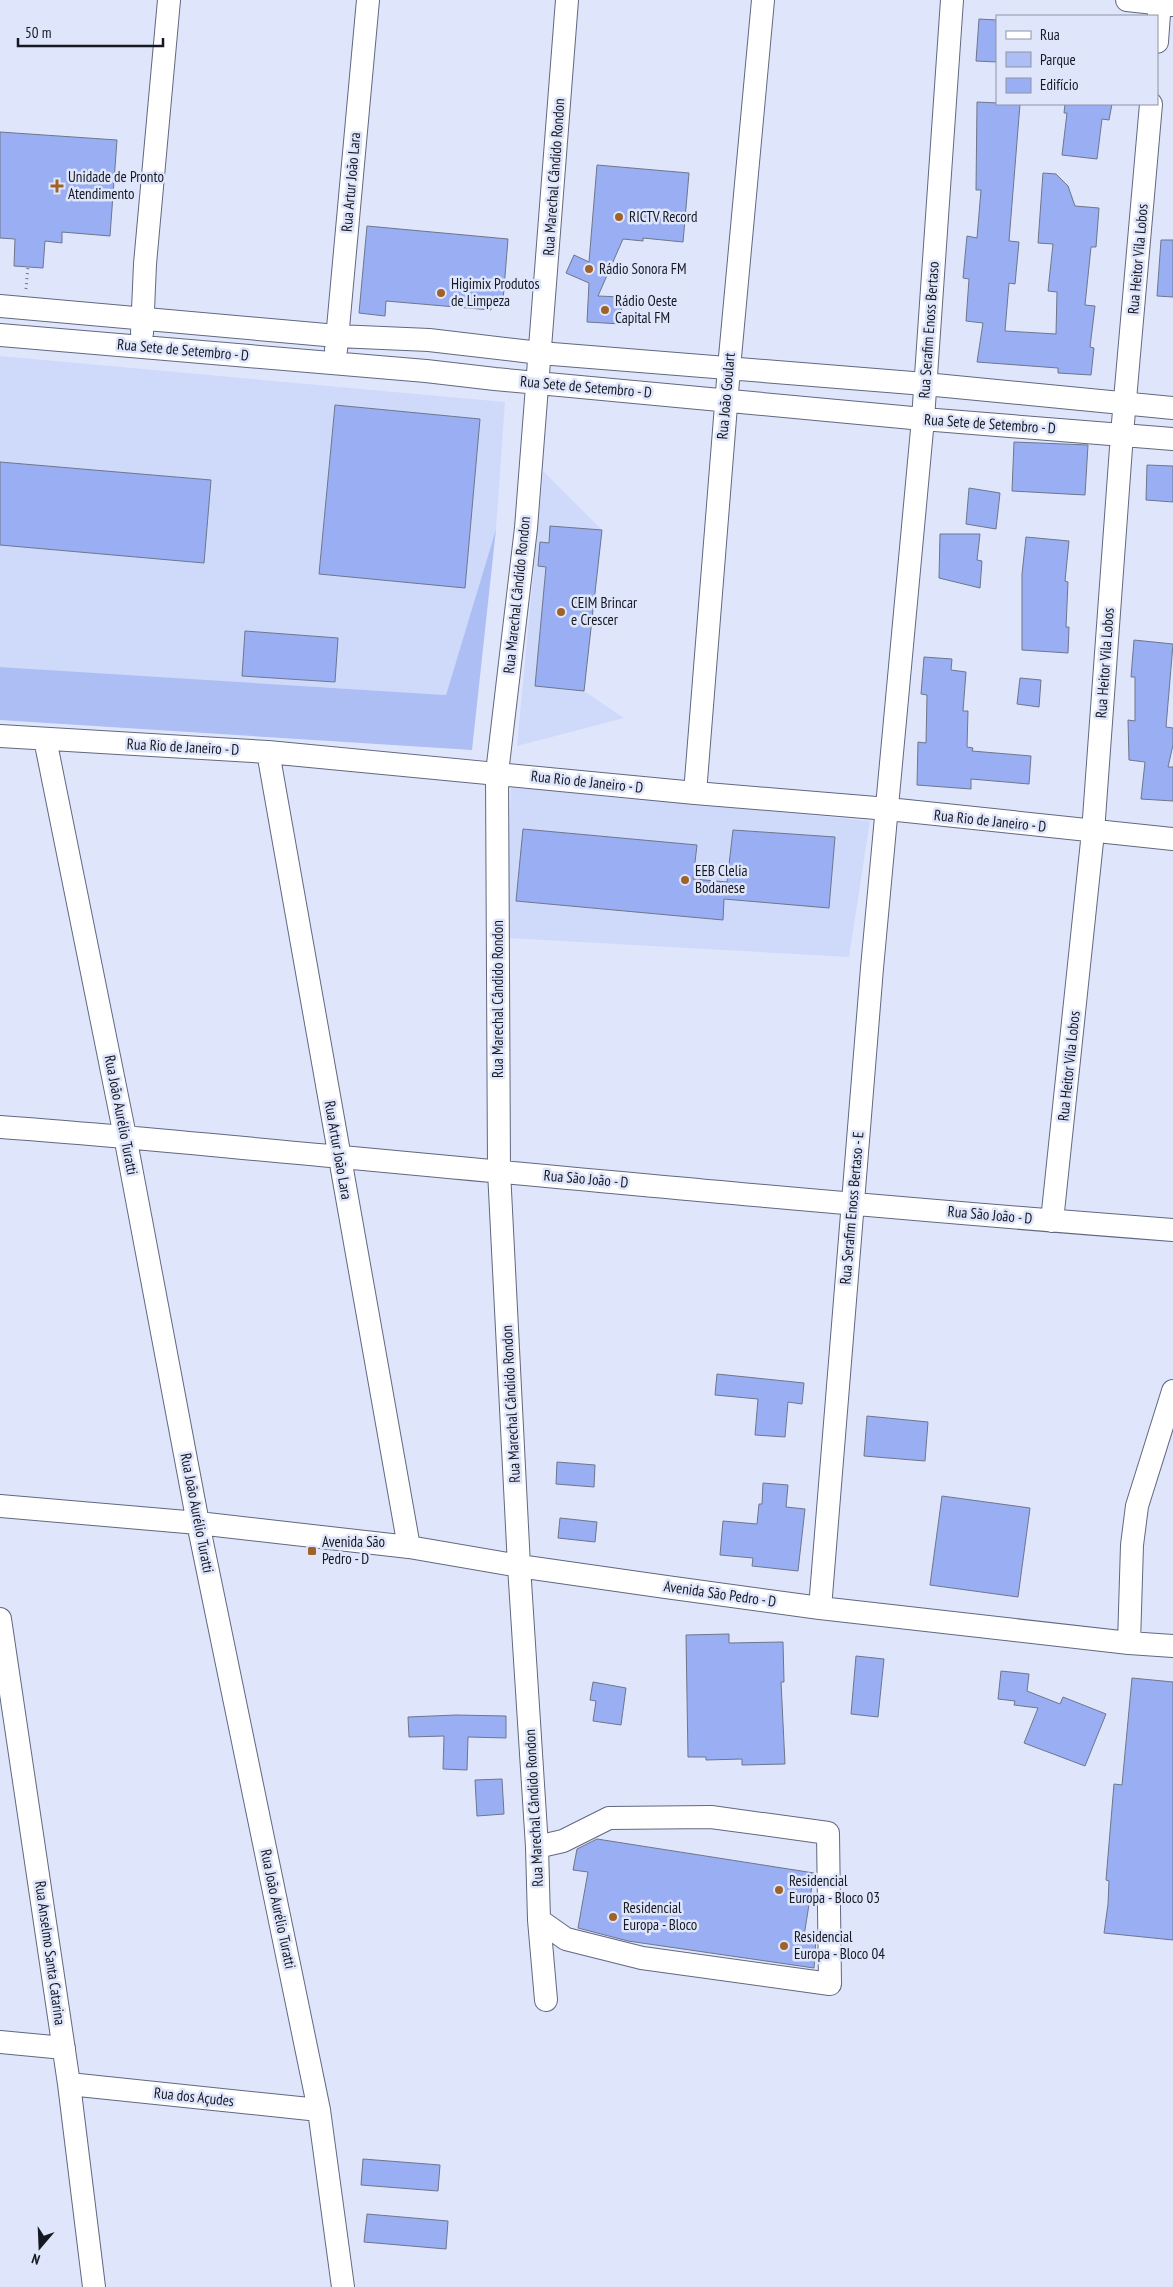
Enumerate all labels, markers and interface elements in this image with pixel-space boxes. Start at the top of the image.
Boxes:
scale bar [18,15,162,47]
legend [996,15,1158,105]
text: 50 m [25,23,51,42]
text: Rua [1040,25,1060,44]
text: Parque [1040,50,1076,69]
text: Edifício [1040,75,1078,94]
street label: Rua Marechal Cândido Rondon [539,98,568,256]
street label: Rua Artur João Lara [337,131,364,233]
place label: Unidade de Pronto Atendimento [68,167,164,203]
marker: Unidade de Pronto Atendimento [50,179,64,193]
street label: Rua Heitor Vila Lobos [1123,203,1152,315]
place label: RICTV Record [629,207,697,226]
marker: RICTV Record [613,211,625,223]
place label: Rádio Sonora FM [599,259,687,278]
street label: Rua Serafim Enoss Bertaso [914,261,943,399]
marker: Rádio Sonora FM [583,263,595,275]
place label: Higimix Produtos de Limpeza [451,274,540,310]
marker: Higimix Produtos de Limpeza [435,287,447,299]
place label: Rádio Oeste Capital FM [615,291,677,327]
marker: Rádio Oeste Capital FM [599,304,611,316]
street label: Rua Sete de Setembro - D [117,334,250,365]
street label: Rua João Goulart [712,352,739,440]
street label: Rua Sete de Setembro - D [520,371,653,402]
street label: Rua Sete de Setembro - D [924,409,1057,438]
street label: Rua Marechal Cândido Rondon [499,515,534,674]
place label: CEIM Brincar e Crescer [571,593,638,629]
marker: CEIM Brincar e Crescer [555,606,567,618]
street label: Rua Heitor Vila Lobos [1091,607,1118,719]
street label: Rua Rio de Janeiro - D [126,734,240,759]
street label: Rua Rio de Janeiro - D [530,766,644,797]
street label: Rua Rio de Janeiro - D [933,805,1047,836]
place label: EEB Clelia Bodanese [695,861,747,897]
marker: EEB Clelia Bodanese [679,874,691,886]
street label: Rua Marechal Cândido Rondon [488,920,507,1078]
street label: Rua Heitor Vila Lobos [1053,1010,1084,1122]
street label: Rua João Aurélio Turatti [101,1053,142,1176]
street label: Rua Artur João Lara [320,1099,357,1201]
street label: Rua Serafim Enoss Bertaso - E [835,1131,868,1285]
street label: Rua São João - D [543,1165,629,1192]
street label: Rua São João - D [947,1201,1033,1228]
street label: Rua Marechal Cândido Rondon [497,1325,524,1483]
street label: Rua João Aurélio Turatti [177,1451,218,1574]
place label: Avenida São Pedro - D [322,1532,385,1568]
marker: Avenida São Pedro - D [306,1545,318,1557]
street label: Avenida São Pedro - D [663,1576,778,1611]
street label: Rua Marechal Cândido Rondon [520,1729,547,1887]
street label: Rua João Aurélio Turatti [257,1847,300,1970]
place label: Residencial Europa - Bloco 03 [789,1871,880,1907]
street label: Rua Anselmo Santa Catarina [31,1880,70,2026]
marker: Residencial Europa - Bloco 03 [773,1884,785,1896]
place label: Residencial Europa - Bloco [623,1898,697,1934]
marker: Residencial Europa - Bloco [607,1911,619,1923]
place label: Residencial Europa - Bloco 04 [794,1927,885,1963]
marker: Residencial Europa - Bloco 04 [778,1940,790,1952]
street label: Rua dos Açudes [153,2083,235,2110]
north arrow [15,2222,65,2272]
text: N [29,2250,42,2269]

